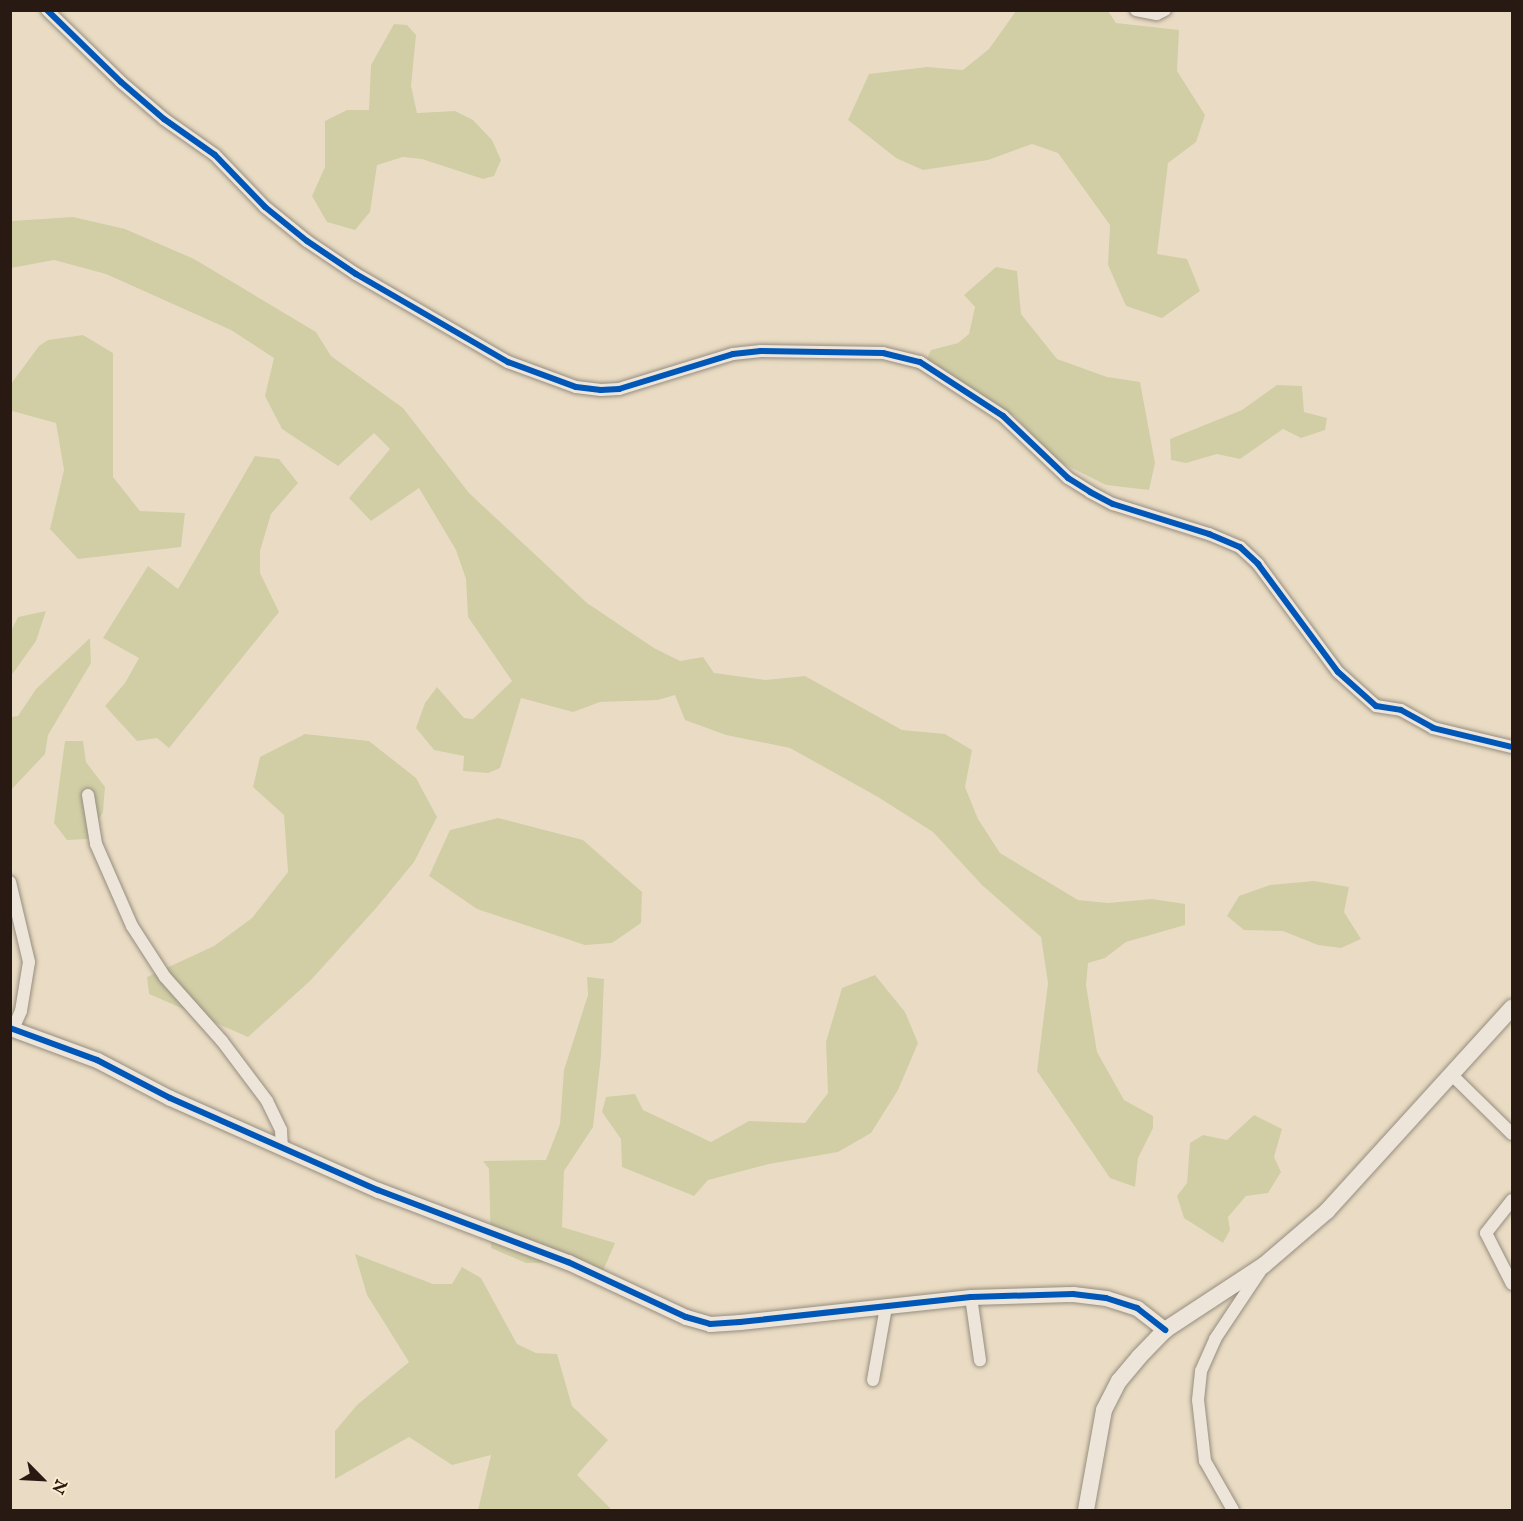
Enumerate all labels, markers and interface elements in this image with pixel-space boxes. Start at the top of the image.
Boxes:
north arrow [12,1449,72,1509]
text: N [46,1476,70,1497]

